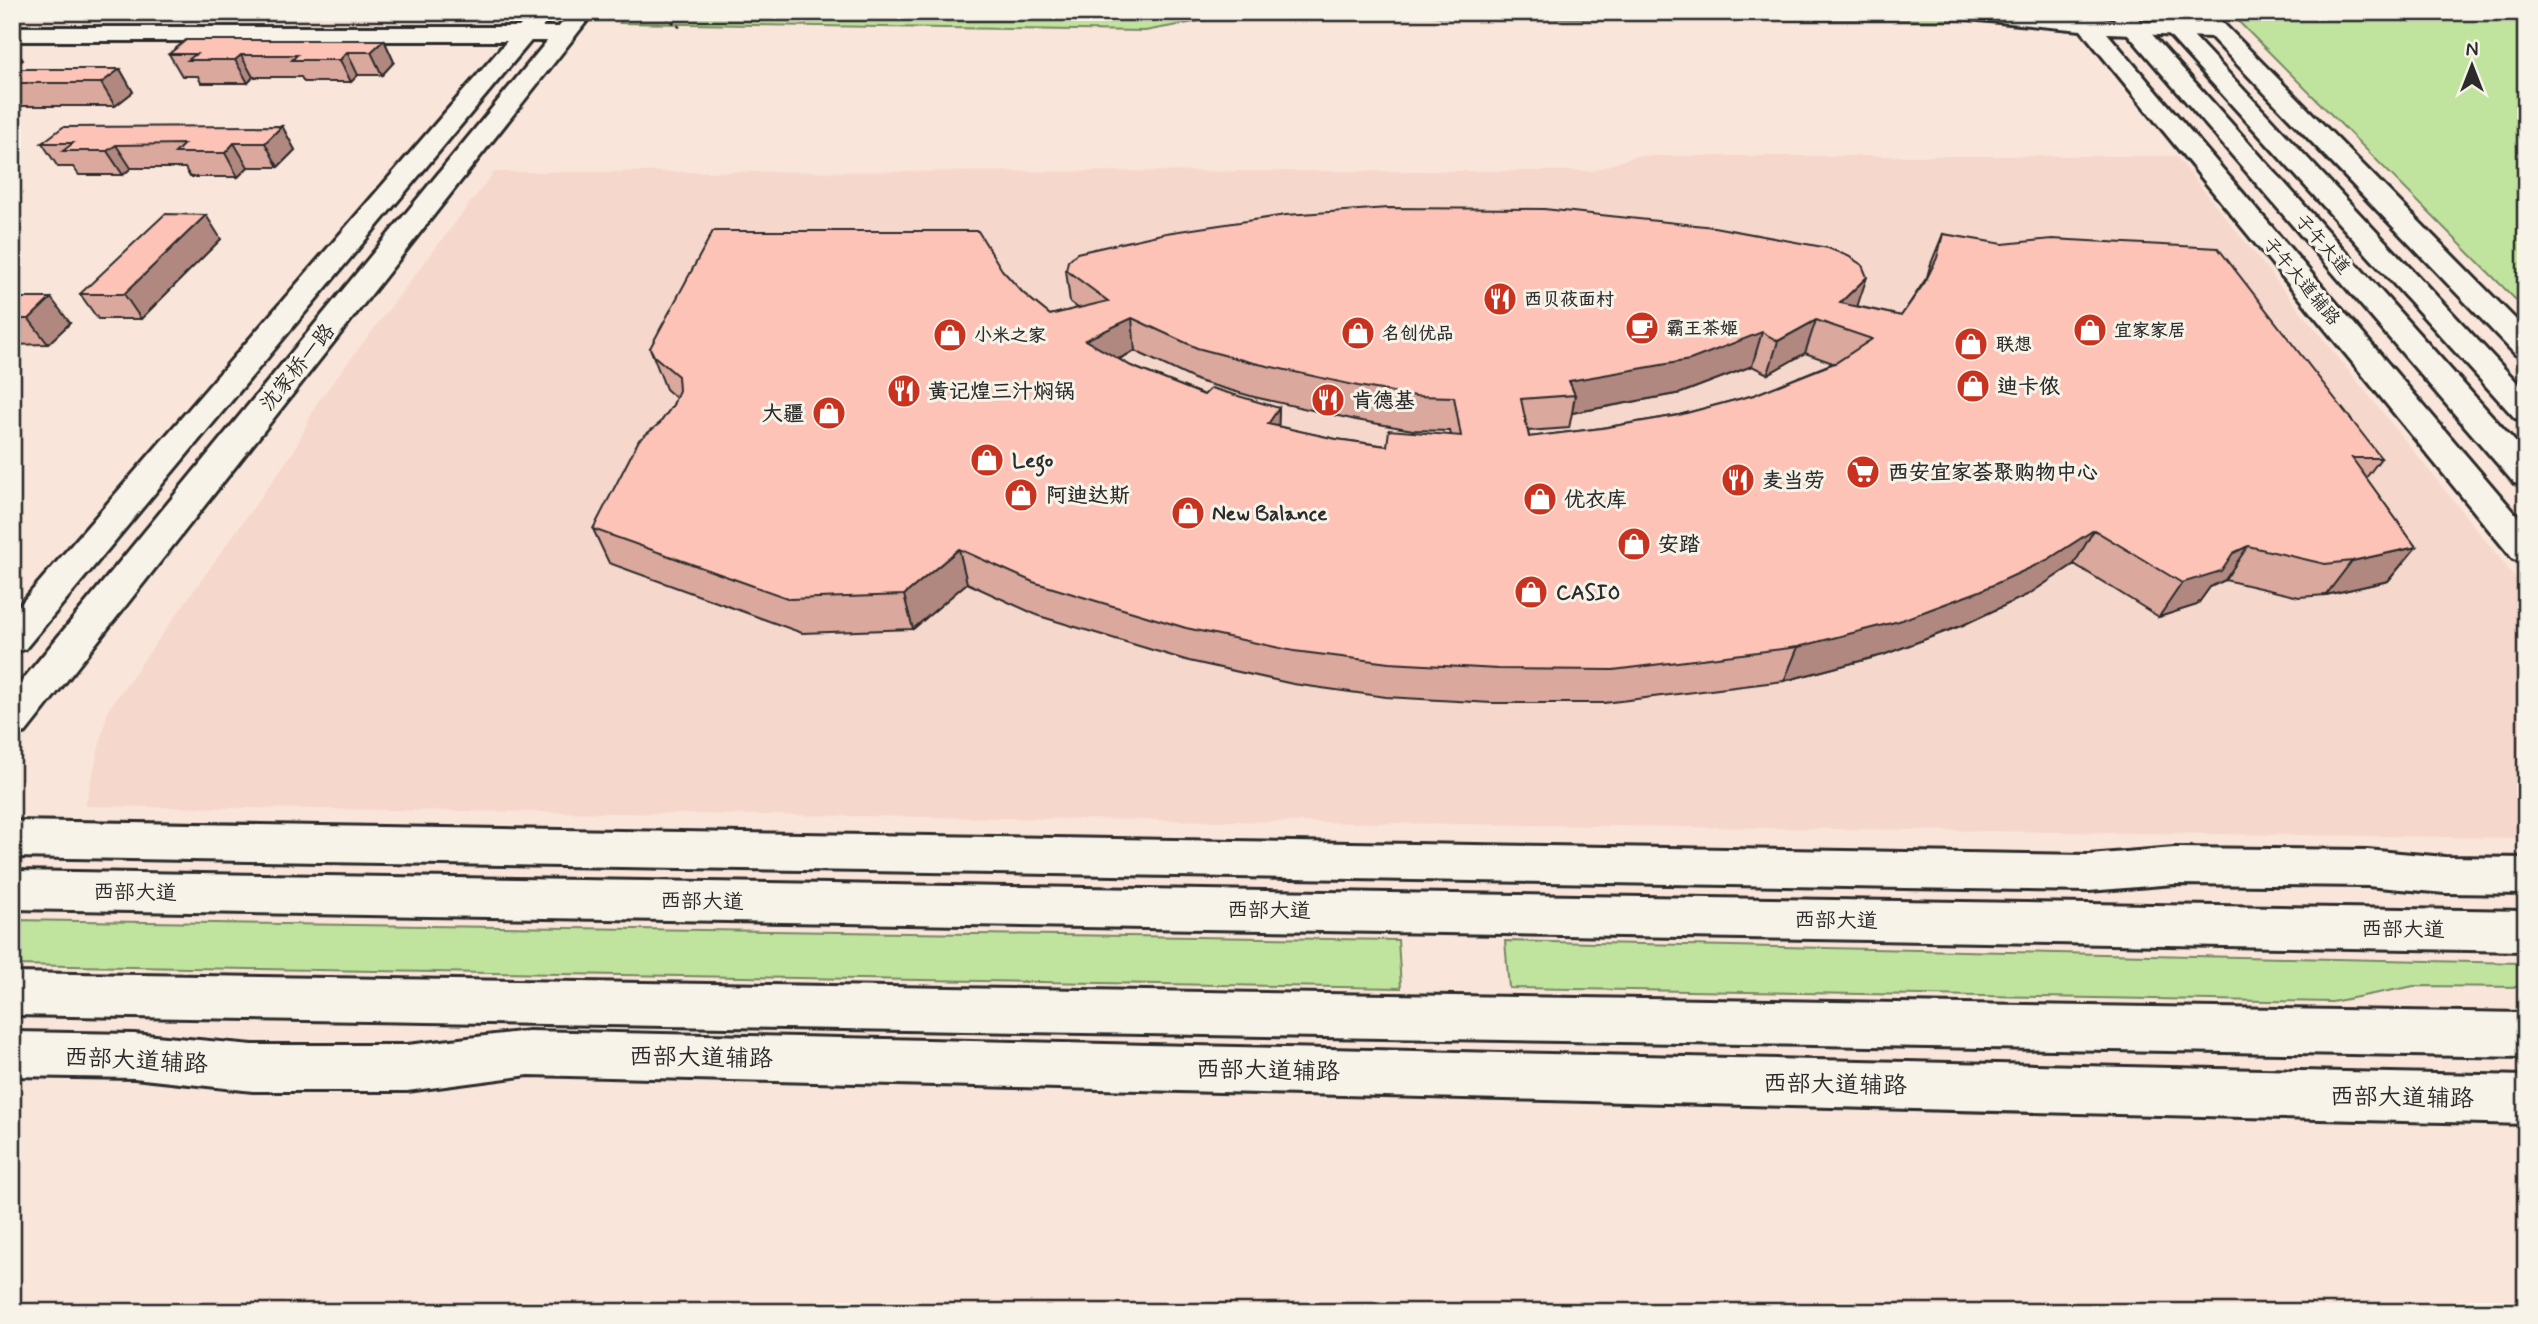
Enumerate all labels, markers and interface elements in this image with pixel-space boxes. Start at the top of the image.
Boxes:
north arrow [2436,32,2506,102]
text: N [2466,38,2478,63]
street label: 子午大道 [2290,210,2355,280]
street label: 子午大道辅路 [2257,233,2345,331]
restaurant icon: 西贝莜面村 [1481,280,1519,318]
place label: 西贝莜面村 [1524,288,1614,312]
cafe icon: 霸王茶姬 [1623,309,1661,347]
shop icon: 宜家家居 [2071,311,2109,349]
shop icon: 名创优品 [1339,314,1377,352]
shop icon: 小米之家 [931,316,969,354]
place label: 霸王茶姬 [1666,317,1738,341]
street label: 沈家桥一路 [254,318,342,417]
place label: 宜家家居 [2114,319,2186,343]
place label: 名创优品 [1382,322,1454,346]
place label: 小米之家 [974,324,1046,348]
shop icon: 联想 [1952,325,1990,363]
place label: 联想 [1996,333,2032,357]
shop icon: 迪卡侬 [1954,367,1992,405]
restaurant icon: 黄记煌三汁焖锅 [885,372,923,410]
place label: 迪卡侬 [1997,373,2060,401]
place label: 黄记煌三汁焖锅 [928,378,1075,406]
restaurant icon: 肯德基 [1309,381,1347,419]
place label: 肯德基 [1352,387,1415,415]
shop icon: 大疆 [810,394,848,432]
place label: 大疆 [762,400,804,428]
shop icon: Lego [968,441,1006,479]
place label: Lego [1012,447,1054,477]
supermarket icon: 西安宜家荟聚购物中心 [1844,453,1882,491]
place label: 西安宜家荟聚购物中心 [1888,459,2098,487]
restaurant icon: 麦当劳 [1719,461,1757,499]
place label: 麦当劳 [1762,467,1825,495]
shop icon: 阿迪达斯 [1002,476,1040,514]
shop icon: 优衣库 [1521,480,1559,518]
place label: 阿迪达斯 [1046,482,1130,510]
place label: 优衣库 [1564,486,1627,514]
shop icon: New Balance [1169,494,1207,532]
place label: New Balance [1212,500,1328,528]
shop icon: 安踏 [1615,525,1653,563]
place label: 安踏 [1658,531,1700,559]
shop icon: CASIO [1512,573,1550,611]
place label: CASIO [1556,579,1620,607]
street label: 西部大道 [93,878,177,908]
street label: 西部大道 [660,887,744,917]
street label: 西部大道 [1227,896,1311,926]
street label: 西部大道 [1794,906,1878,936]
street label: 西部大道 [2361,915,2445,945]
street label: 西部大道辅路 [63,1042,209,1081]
street label: 西部大道辅路 [629,1042,773,1075]
street label: 西部大道辅路 [1196,1055,1340,1088]
street label: 西部大道辅路 [1763,1069,1907,1102]
street label: 西部大道辅路 [2330,1082,2474,1115]

